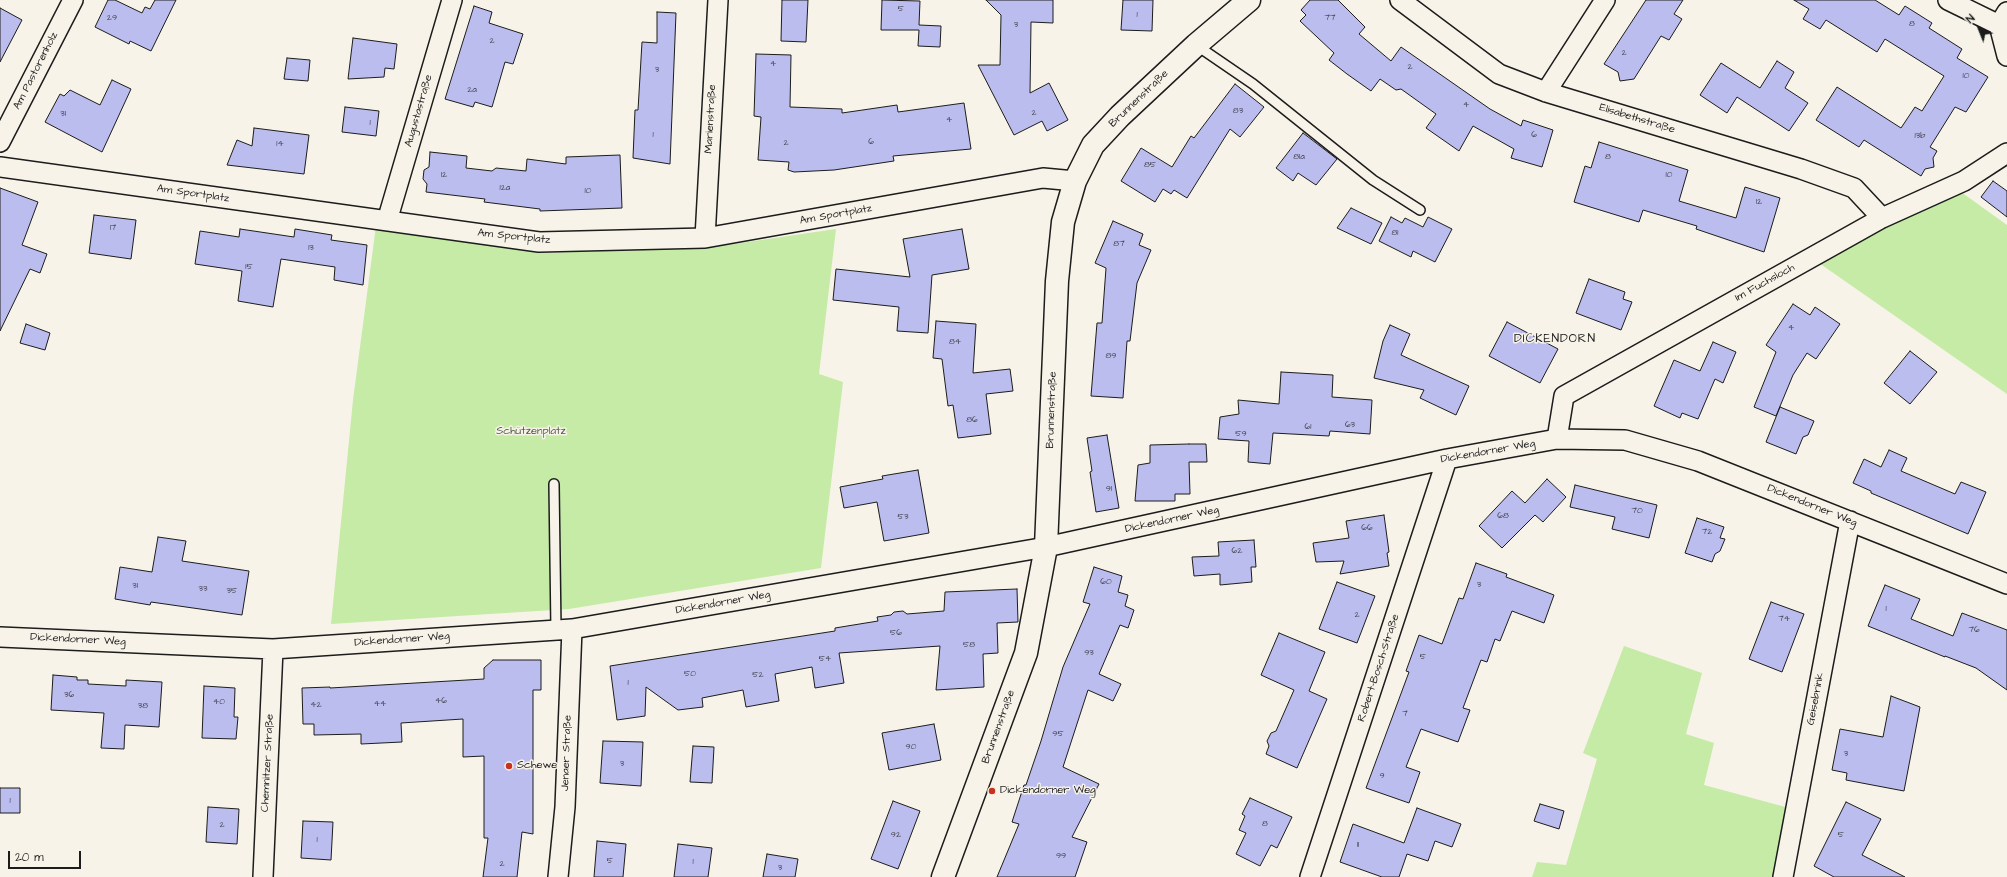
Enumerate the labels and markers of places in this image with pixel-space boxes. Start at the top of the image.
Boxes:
place label: Schewe [517,759,557,773]
marker: Schewe [504,761,514,771]
place label: Dickendorner Weg [1000,784,1096,798]
marker: Dickendorner Weg [987,786,997,796]

